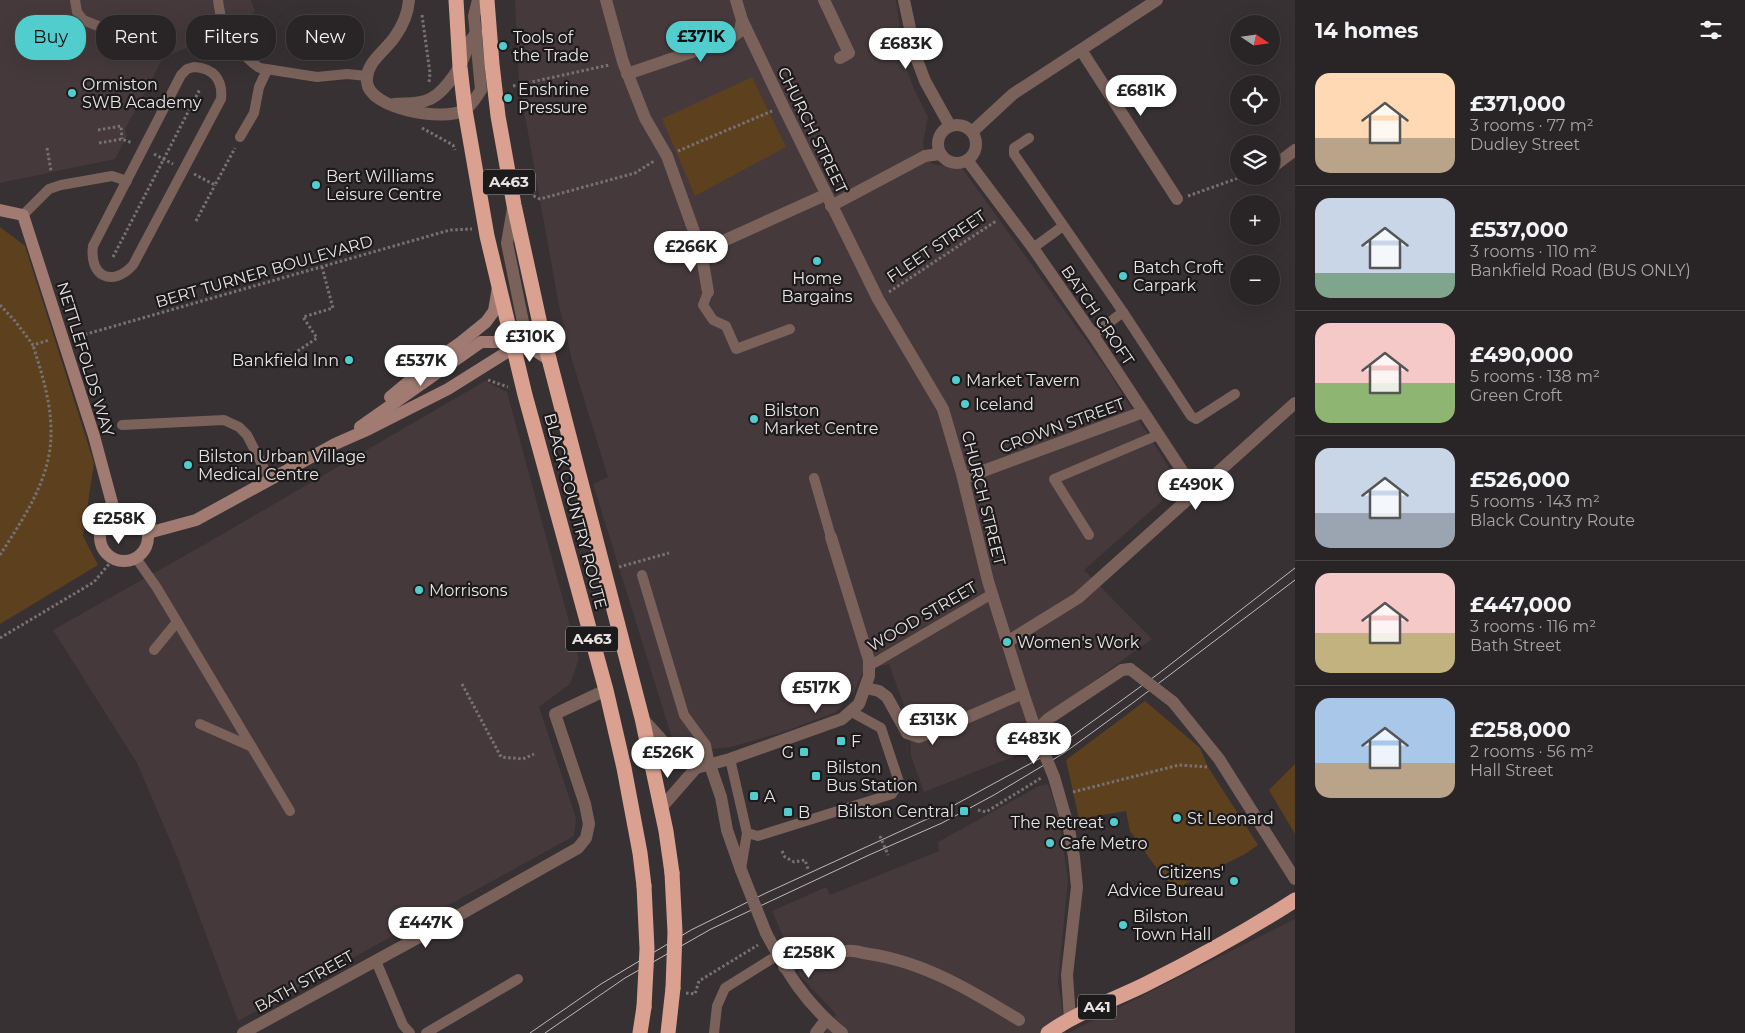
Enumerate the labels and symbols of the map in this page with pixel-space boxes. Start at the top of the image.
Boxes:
north arrow [1230,15,1280,65]
pin: £371K [666,20,736,63]
place label: Tools of the Trade [513,28,589,65]
pin: £683K [871,28,941,70]
marker: Tools of the Trade [497,40,509,52]
street label: CHURCH STREET [774,64,852,197]
pin: £681K [1106,74,1176,117]
place label: Ormiston SWB Academy [82,75,202,112]
place label: Enshrine Pressure [518,80,589,117]
marker: Ormiston SWB Academy [66,87,78,99]
marker: Enshrine Pressure [502,92,514,104]
place label: Bert Williams Leisure Centre [326,167,442,204]
road number: A463 [483,170,535,194]
marker: Bert Williams Leisure Centre [310,179,322,191]
street label: FLEET STREET [883,206,990,287]
pin: £266K [656,230,726,273]
street label: BERT TURNER BOULEVARD [153,231,375,312]
marker: Home Bargains [811,255,823,267]
place label: Batch Croft Carpark [1133,258,1225,295]
street label: BATCH CROFT [1057,262,1138,369]
place label: Home Bargains [781,269,853,306]
marker: Batch Croft Carpark [1117,270,1129,282]
street label: NETTLEFOLDS WAY [53,280,118,439]
pin: £310K [495,320,565,363]
pin: £537K [386,344,456,387]
place label: Bankfield Inn [232,351,339,370]
marker: Bankfield Inn [343,354,355,366]
place label: Market Tavern [966,371,1080,390]
marker: Market Tavern [950,374,962,386]
street label: CROWN STREET [997,394,1128,457]
place label: Iceland [975,395,1034,414]
marker: Iceland [959,398,971,410]
place label: Bilston Market Centre [764,401,878,438]
street label: BLACK COUNTRY ROUTE [540,411,611,611]
marker: Bilston Market Centre [748,413,760,425]
street label: CHURCH STREET [958,429,1010,568]
place label: Bilston Urban Village Medical Centre [198,447,366,484]
marker: Bilston Urban Village Medical Centre [182,459,194,471]
pin: £490K [1161,468,1231,511]
pin: £258K [84,502,154,545]
street label: WOOD STREET [864,577,981,655]
place label: Morrisons [429,581,508,600]
marker: Morrisons [413,584,425,596]
road number: A463 [566,626,618,652]
place label: Women's Work [1017,633,1140,652]
marker: Women's Work [1001,636,1013,648]
pin: £517K [781,672,851,714]
pin: £313K [898,704,968,746]
pin: £483K [999,722,1069,765]
place label: F [851,732,861,751]
marker: F [835,735,847,747]
pin: £526K [633,736,703,779]
place label: G [782,743,794,762]
marker: G [798,746,810,758]
place label: Bilston Bus Station [826,758,918,795]
marker: Bilston Bus Station [810,770,822,782]
place label: A [764,787,776,806]
marker: A [748,790,760,802]
place label: Bilston Central [837,802,954,821]
place label: B [798,803,810,822]
marker: Bilston Central [958,805,970,817]
marker: B [782,806,794,818]
place label: St Leonard [1187,809,1274,828]
marker: St Leonard [1171,812,1183,824]
place label: The Retreat [1011,813,1104,832]
marker: The Retreat [1108,816,1120,828]
place label: Cafe Metro [1060,834,1147,853]
marker: Cafe Metro [1044,837,1056,849]
place label: Citizens' Advice Bureau [1107,863,1224,900]
marker: Citizens' Advice Bureau [1228,875,1240,887]
pin: £447K [391,906,461,949]
place label: Bilston Town Hall [1133,907,1211,944]
marker: Bilston Town Hall [1117,919,1129,931]
pin: £258K [774,936,844,979]
street label: BATH STREET [251,946,358,1016]
road number: A41 [1078,994,1116,1020]

